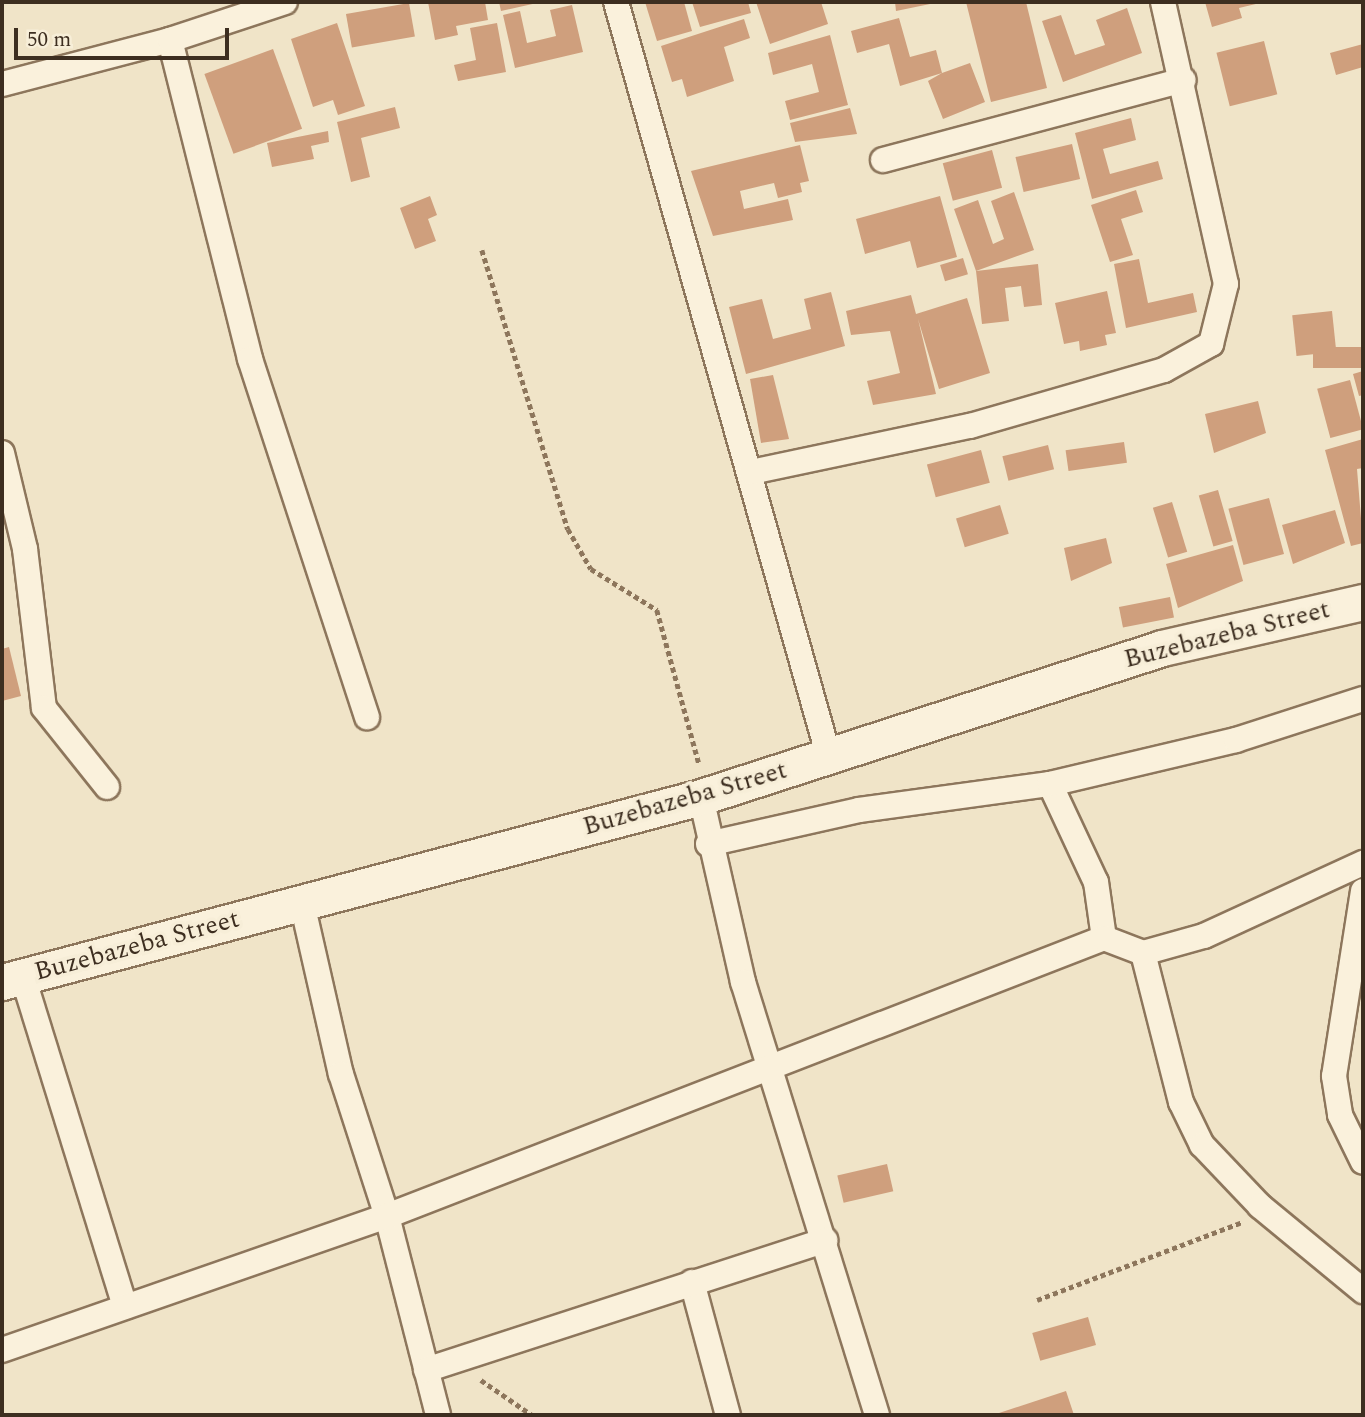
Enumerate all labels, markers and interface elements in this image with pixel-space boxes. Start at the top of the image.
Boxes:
scale bar [18,14,233,58]
text: 50 m [27,24,71,56]
street label: Buzebazeba Street [1121,594,1333,676]
street label: Buzebazeba Street [579,755,791,843]
street label: Buzebazeba Street [31,904,243,988]

